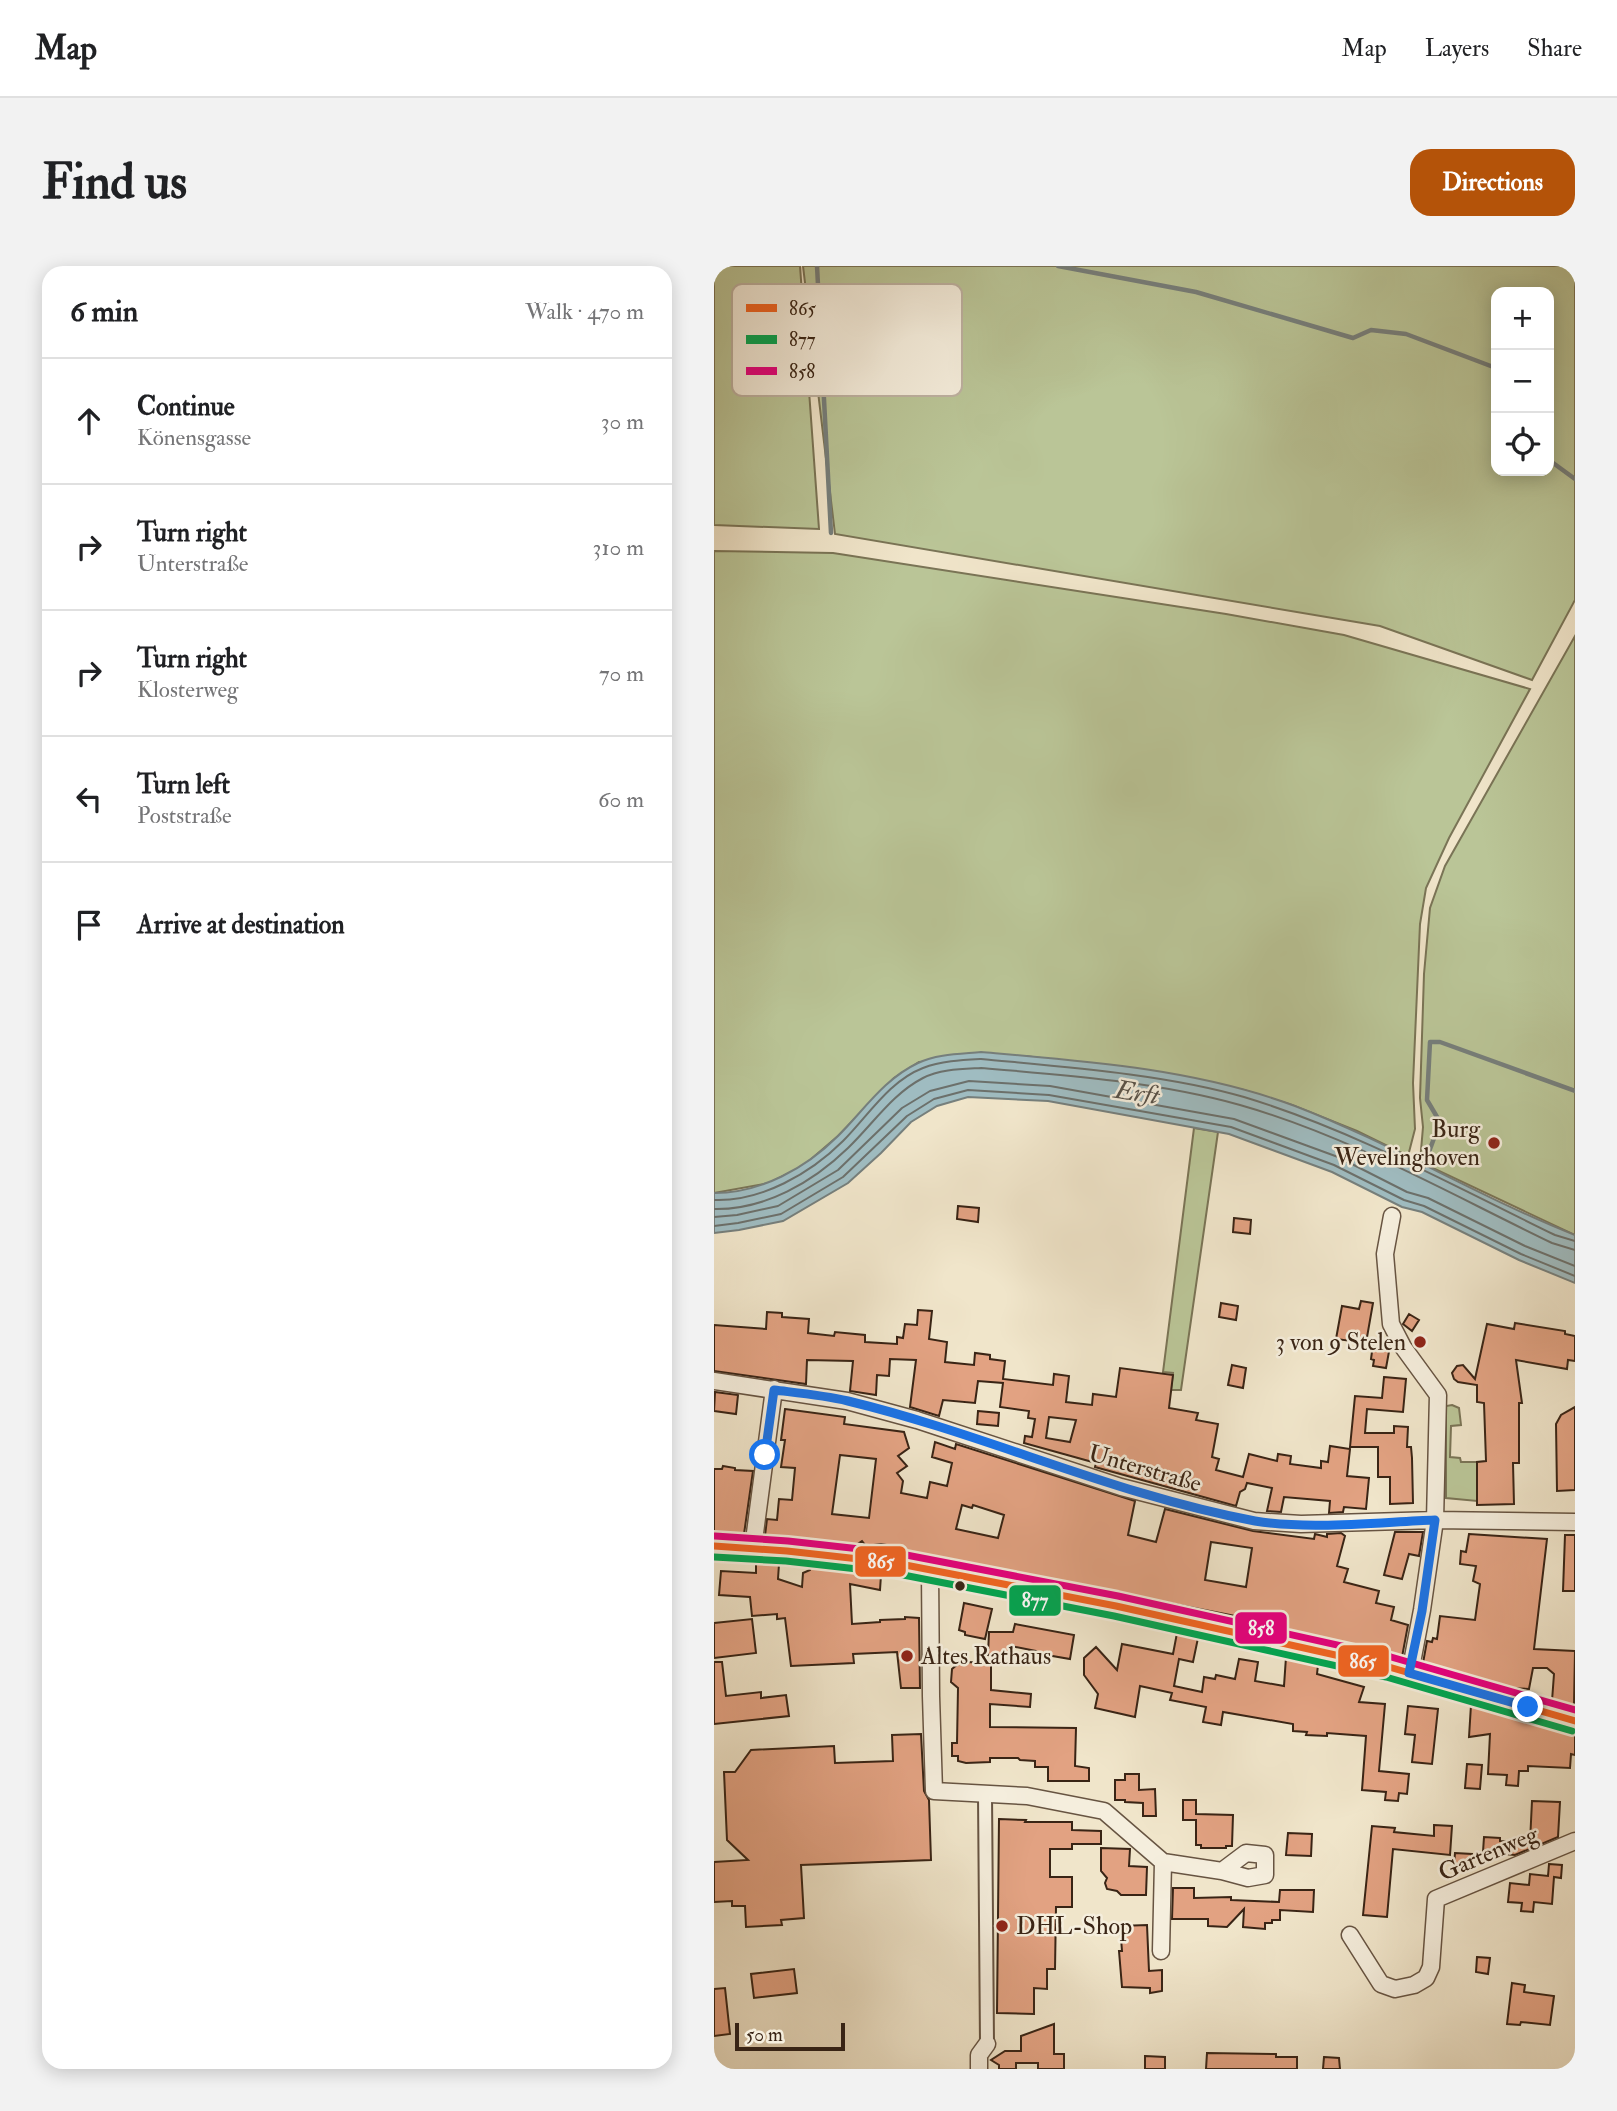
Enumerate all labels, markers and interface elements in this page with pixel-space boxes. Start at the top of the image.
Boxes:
text: Map [35,28,97,69]
text: Map [1342,33,1387,64]
text: Layers [1425,33,1489,64]
text: Share [1527,33,1582,64]
button: Directions [1410,149,1575,216]
text: Find us [42,152,187,213]
legend [732,284,962,396]
map controls [1491,287,1554,476]
button: + [1491,287,1554,350]
text: 6 min [70,293,138,330]
text: Walk · 470 m [525,297,644,326]
text: 865 [789,297,816,321]
text: 877 [789,328,816,352]
button: − [1491,350,1554,413]
text: 858 [789,360,815,384]
text: Continue [137,391,235,423]
icon: ahead [70,402,108,440]
text: 30 m [601,407,644,436]
button: locate [1491,413,1554,476]
text: Könensgasse [137,423,251,452]
text: Turn right [137,517,247,549]
icon: right [70,528,108,566]
text: 310 m [593,533,644,562]
text: Unterstraße [137,549,248,578]
text: Turn right [137,643,247,675]
icon: right [70,654,108,692]
text: 70 m [599,659,644,688]
text: Klosterweg [137,675,238,704]
text: Turn left [137,769,230,801]
icon: left [70,780,108,818]
text: 60 m [598,785,644,814]
text: Poststraße [137,801,232,830]
icon: arrive [70,906,108,944]
text: Arrive at destination [137,909,345,941]
water label: Erft [1110,1073,1163,1113]
place label: Burg Wevelinghoven [1333,1114,1481,1173]
marker: Burg Wevelinghoven [1486,1135,1502,1151]
place label: 3 von 9 Stelen [1276,1327,1406,1358]
marker: 3 von 9 Stelen [1412,1334,1428,1350]
street label: Unterstraße [1085,1438,1205,1499]
route start [749,1439,780,1470]
line badge: 865 [854,1545,907,1578]
text: 865 [868,1550,895,1574]
unlabelled marker [953,1579,967,1593]
line badge: 877 [1008,1584,1062,1617]
text: 877 [1022,1589,1048,1613]
line badge: 858 [1234,1611,1288,1645]
text: 858 [1248,1617,1274,1641]
place label: Altes Rathaus [920,1641,1051,1672]
line badge: 865 [1337,1644,1390,1678]
marker: Altes Rathaus [899,1648,915,1664]
text: 865 [1350,1650,1377,1674]
route end [1512,1691,1543,1722]
street label: Gartenweg [1434,1818,1544,1888]
place label: DHL-Shop [1016,1911,1132,1942]
marker: DHL-Shop [994,1918,1010,1934]
scale bar [735,2020,845,2052]
text: 50 m [746,2023,783,2047]

